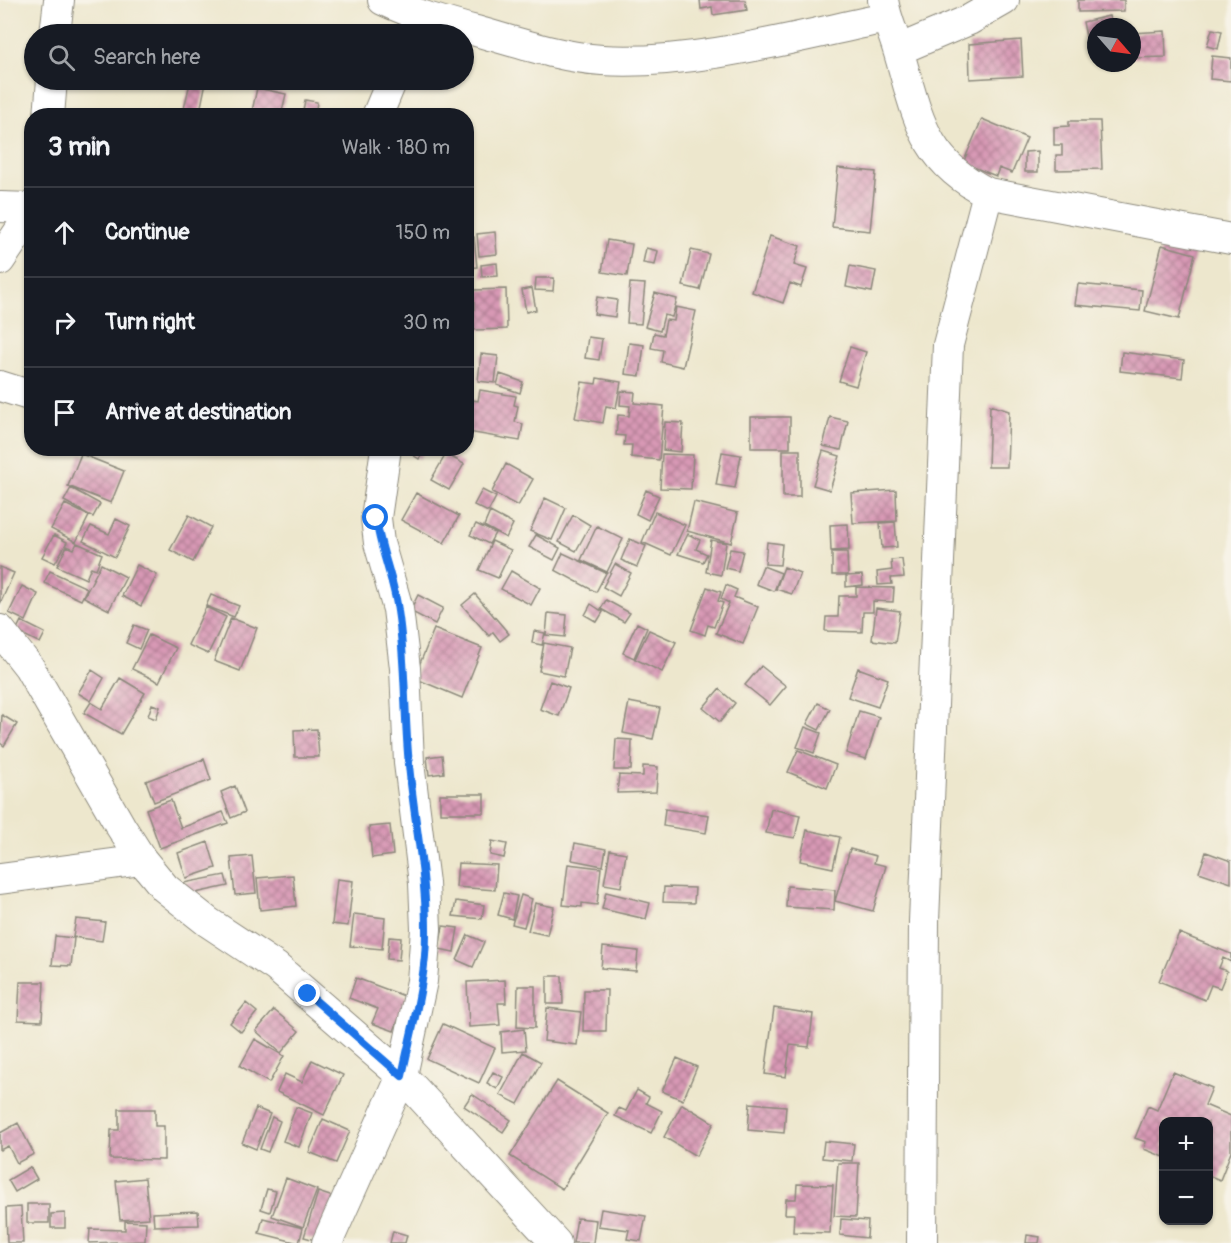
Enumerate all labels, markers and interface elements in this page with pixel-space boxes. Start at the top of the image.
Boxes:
north arrow [1087,18,1141,72]
search box [24,24,474,90]
icon: search [45,41,78,74]
text: Search here [93,43,200,71]
text: 3 min [48,131,110,163]
text: Walk · 180 m [342,135,450,160]
icon: ahead [48,216,81,249]
text: Continue [105,218,189,246]
text: 150 m [396,220,450,245]
icon: right [48,306,81,339]
text: Turn right [105,308,195,336]
text: 30 m [403,310,450,335]
icon: arrive [48,396,81,429]
text: Arrive at destination [105,398,291,426]
route start [362,504,388,530]
route end [294,980,320,1006]
map controls [1159,1117,1213,1225]
button: + [1159,1117,1213,1171]
button: − [1159,1171,1213,1225]

